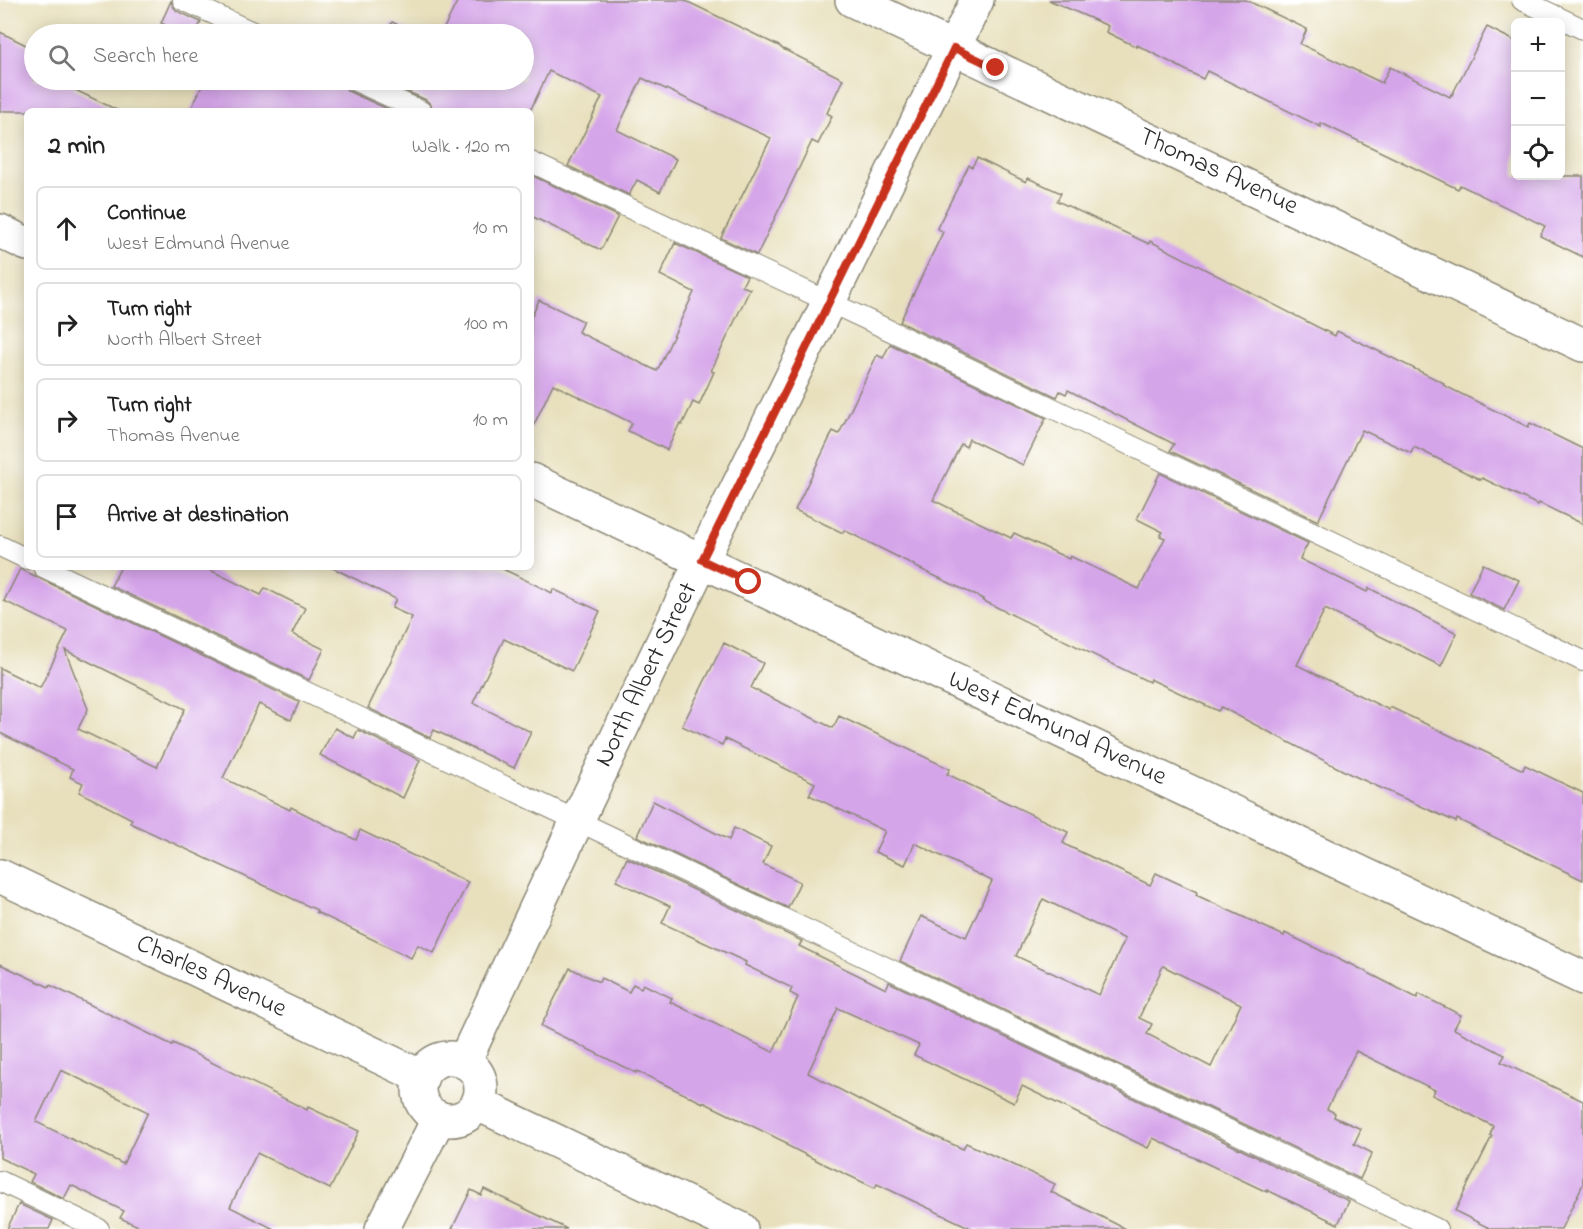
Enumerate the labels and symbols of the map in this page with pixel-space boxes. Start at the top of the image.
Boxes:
route end [982,54,1008,80]
street label: Thomas Avenue [1132,118,1304,226]
route start [735,568,761,594]
street label: North Albert Street [586,576,708,774]
street label: West Edmund Avenue [941,662,1173,797]
street label: Charles Avenue [129,926,293,1029]

